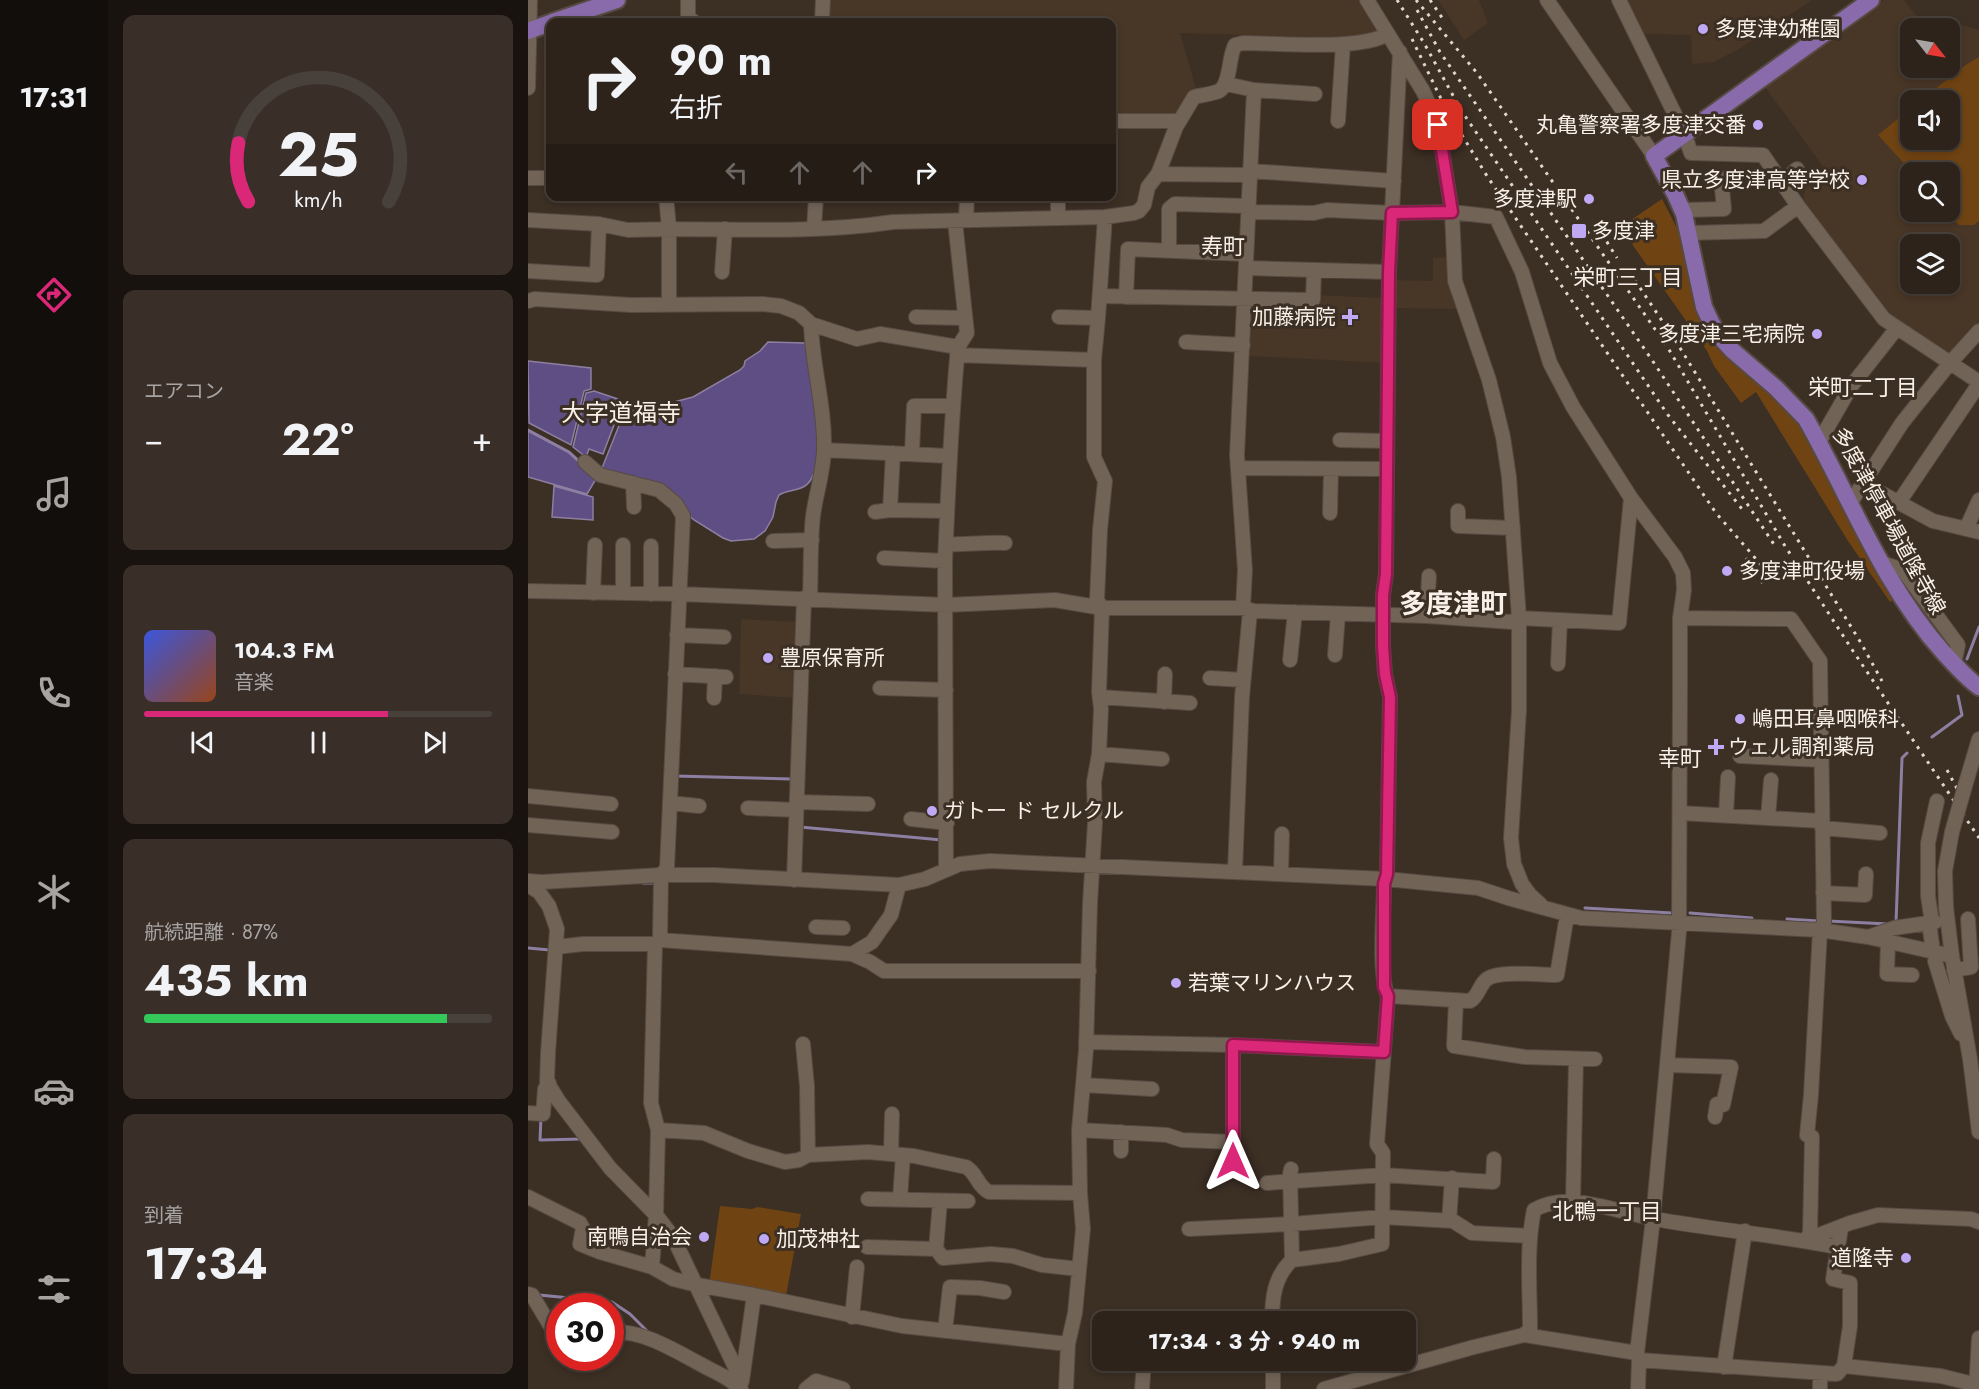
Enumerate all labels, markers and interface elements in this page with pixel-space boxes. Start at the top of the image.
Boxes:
place label: 多度津幼稚園 [1715,14,1841,44]
north arrow [1900,18,1960,78]
map controls [1900,18,1960,294]
marker: 多度津幼稚園 [1696,22,1710,36]
text: 90 m [669,30,772,91]
icon: right [570,42,648,120]
text: 17:31 [19,78,89,117]
text: 右折 [669,88,723,127]
button: sound [1900,90,1960,150]
pin [1412,99,1463,150]
icon: arrive [1421,108,1454,141]
text: 25 [277,109,359,199]
place label: 丸亀警察署多度津交番 [1536,110,1746,140]
marker: 丸亀警察署多度津交番 [1751,118,1765,132]
icon: left [720,156,753,189]
icon: ahead [783,156,816,189]
icon: ahead [846,156,879,189]
icon: right [909,156,942,189]
button: search [1900,162,1960,222]
place label: 県立多度津高等学校 [1661,165,1850,195]
marker: 県立多度津高等学校 [1855,173,1869,187]
text: km/h [294,184,342,215]
place label: 多度津駅 [1493,184,1577,214]
marker: 多度津駅 [1582,192,1596,206]
place label: 多度津 [1592,216,1655,246]
marker: 多度津 [1570,222,1588,240]
district label: 寿町 [1201,230,1245,262]
button: layers [1900,234,1960,294]
district label: 栄町三丁目 [1573,261,1683,293]
icon: directions [33,274,75,316]
place label: 加藤病院 [1252,302,1336,332]
marker: 加藤病院 [1341,308,1359,326]
place label: 多度津三宅病院 [1658,319,1805,349]
marker: 多度津三宅病院 [1810,327,1824,341]
district label: 栄町二丁目 [1808,371,1918,403]
text: エアコン [144,377,224,406]
district label: 大字道福寺 [561,395,681,430]
text: 22° [281,407,354,472]
text: − [144,416,163,463]
text: + [472,416,492,463]
street label: 多度津停車場道隆寺線 [1825,422,1953,620]
icon: music [33,473,75,515]
place label: 多度津町役場 [1739,556,1865,586]
marker: 多度津町役場 [1720,564,1734,578]
district label: 多度津町 [1399,584,1507,623]
text: 104.3 FM [234,634,334,666]
place label: 豊原保育所 [780,643,885,673]
marker: 豊原保育所 [761,651,775,665]
text: 音楽 [234,668,274,697]
icon: phone [33,672,75,714]
place label: 嶋田耳鼻咽喉科 [1752,704,1899,734]
marker: 嶋田耳鼻咽喉科 [1733,712,1747,726]
icon: previous [186,726,219,759]
icon: pause [302,726,335,759]
icon: next [418,726,451,759]
place label: ウェル調剤薬局 [1728,732,1875,762]
marker: ウェル調剤薬局 [1709,740,1723,754]
district label: 幸町 [1658,742,1702,774]
place label: ガトー ド セルクル [944,796,1124,826]
marker: ガトー ド セルクル [925,804,939,818]
icon: climate [33,871,75,913]
text: 航続距離 · 87% [144,918,278,947]
text: 435 km [144,948,309,1013]
place label: 若葉マリンハウス [1188,968,1356,998]
marker: 若葉マリンハウス [1169,976,1183,990]
icon: car [33,1070,75,1112]
position arrow [1201,1129,1265,1193]
district label: 北鴨一丁目 [1552,1195,1662,1227]
text: 到着 [144,1201,184,1230]
place label: 南鴨自治会 [587,1222,692,1252]
place label: 加茂神社 [776,1224,860,1254]
marker: 南鴨自治会 [697,1230,711,1244]
text: 17:34 [144,1231,268,1296]
marker: 加茂神社 [757,1232,771,1246]
place label: 道隆寺 [1831,1243,1894,1273]
marker: 道隆寺 [1899,1251,1913,1265]
icon: filters [33,1268,75,1310]
speed limit sign: 30 [546,1293,624,1371]
text: 17:34 · 3 分 · 940 m [1148,1325,1360,1357]

